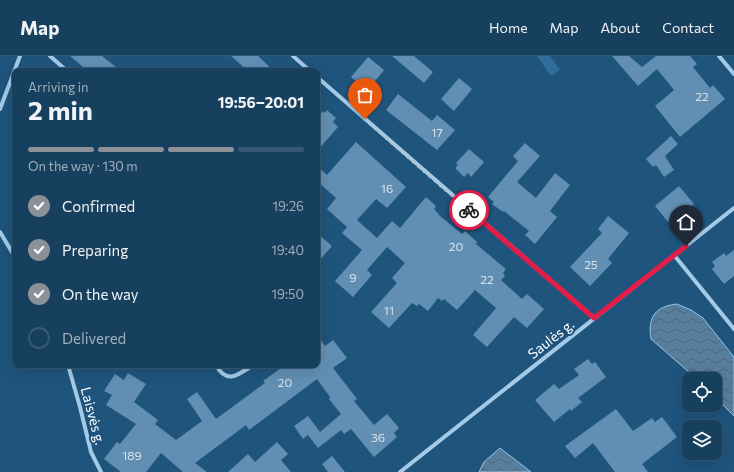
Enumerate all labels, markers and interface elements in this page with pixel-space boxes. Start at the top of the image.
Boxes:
text: Map [20,16,59,39]
text: Home [489,19,528,36]
text: Map [550,19,578,36]
text: About [600,19,640,36]
text: Contact [662,19,714,36]
pin [348,78,382,119]
text: Arriving in [28,79,88,95]
icon: bag [354,84,376,106]
house number: 22 [695,89,709,103]
text: 19:56–20:01 [218,93,304,111]
text: 2 min [28,94,93,125]
house number: 17 [431,125,443,139]
text: On the way · 130 m [28,158,138,174]
house number: 16 [381,181,393,195]
courier [449,190,489,230]
icon: check [28,195,50,217]
text: Confirmed [62,197,135,215]
text: 19:26 [272,198,304,214]
icon: bike [458,199,480,221]
pin [669,205,703,246]
icon: home [675,211,697,233]
icon: check [28,239,50,261]
house number: 20 [449,239,463,253]
text: Preparing [62,241,128,259]
text: 19:40 [271,242,304,258]
house number: 25 [584,257,598,271]
house number: 9 [349,270,357,284]
house number: 22 [480,272,494,286]
icon: check [28,283,50,305]
text: On the way [62,285,139,303]
text: 19:50 [272,286,304,302]
house number: 11 [384,303,394,317]
street label: Saulės g. [524,315,577,362]
text: Delivered [62,329,126,347]
map controls [682,372,722,460]
button: locate [682,372,722,412]
house number: 20 [278,375,292,389]
street label: Laisvės g. [78,385,109,447]
button: layers [682,420,722,460]
house number: 36 [371,430,385,444]
house number: 189 [122,448,142,462]

